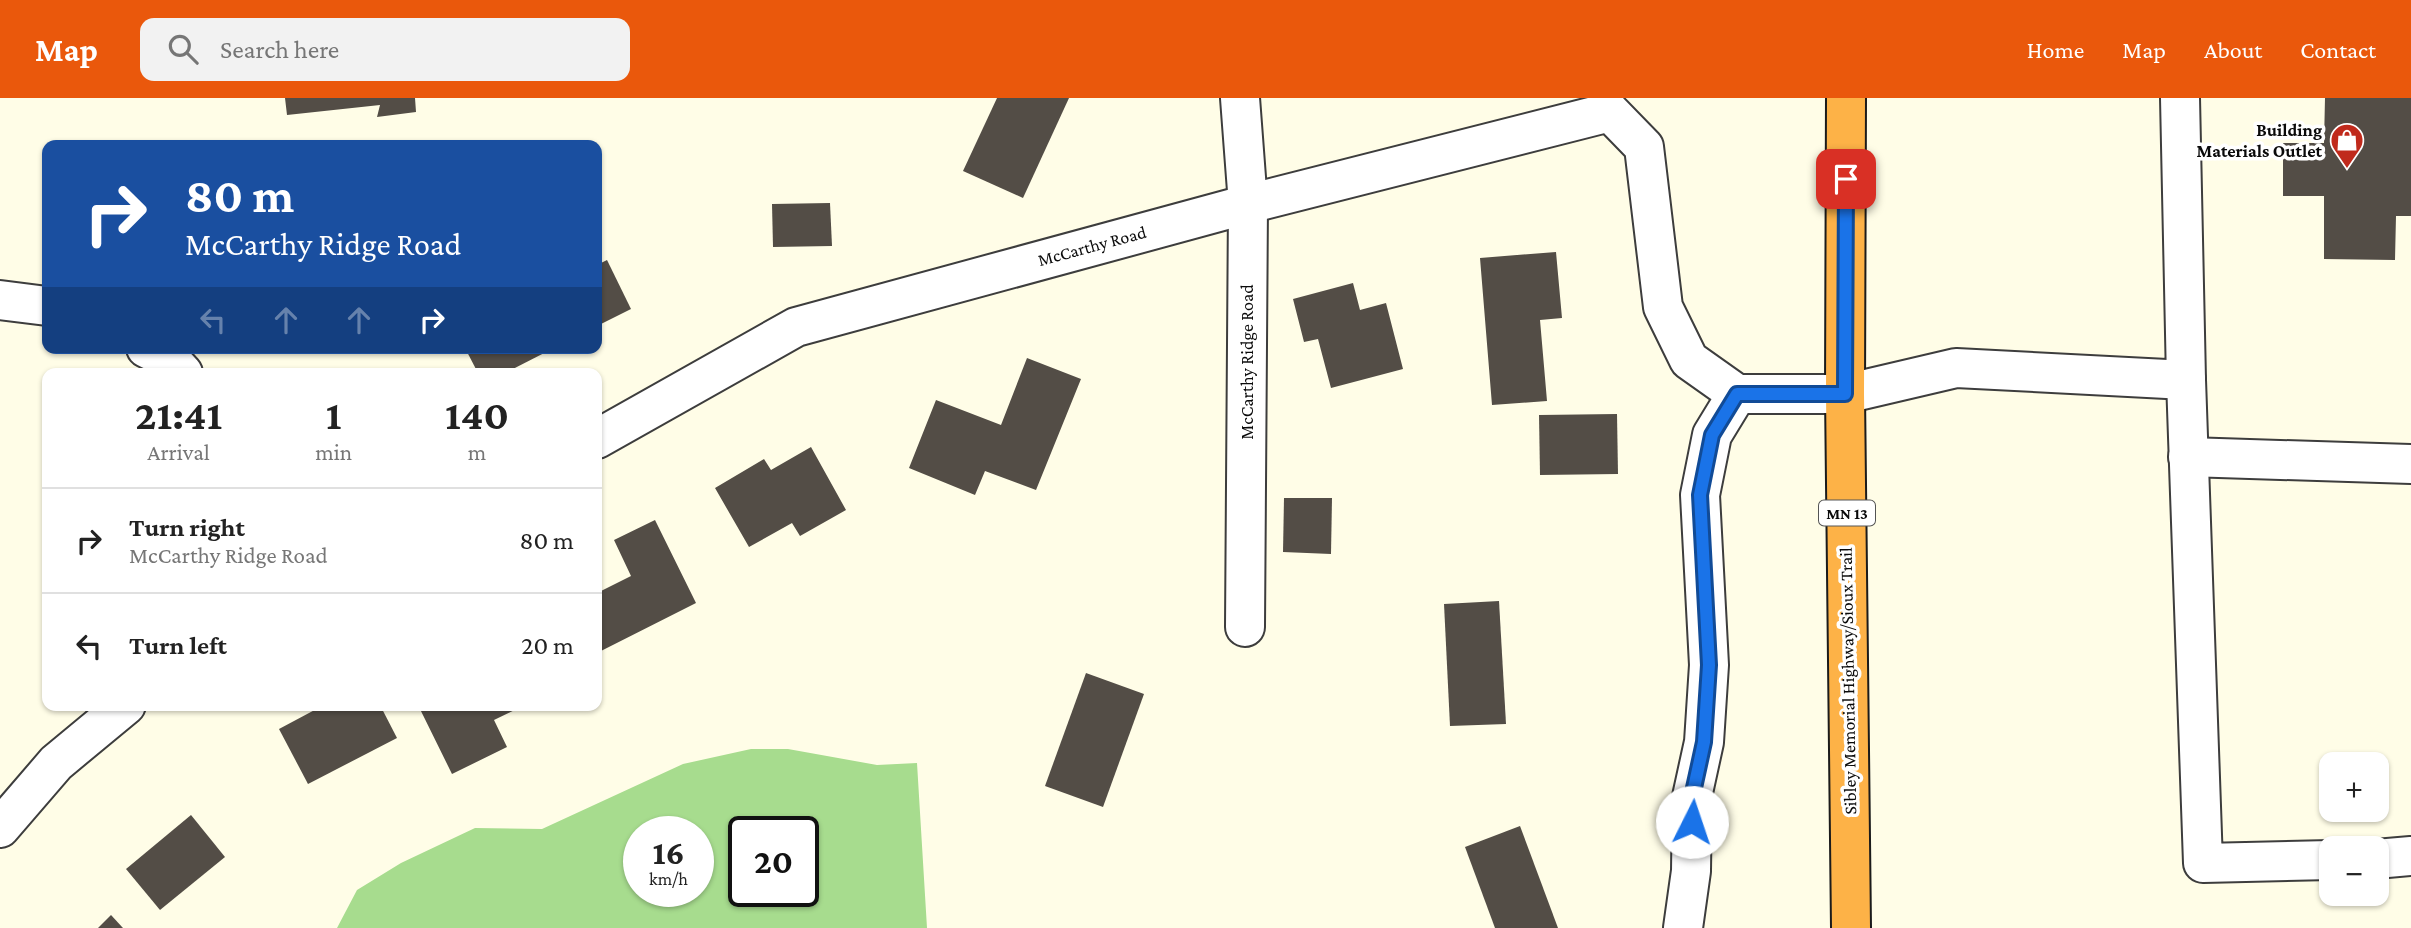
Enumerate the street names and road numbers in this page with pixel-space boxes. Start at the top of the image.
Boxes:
street label: McCarthy Road [1036,222,1149,270]
street label: McCarthy Ridge Road [1237,284,1257,440]
road number: MN 13 [1819,500,1875,526]
street label: Sibley Memorial Highway/Sioux Trail [1836,547,1860,815]

